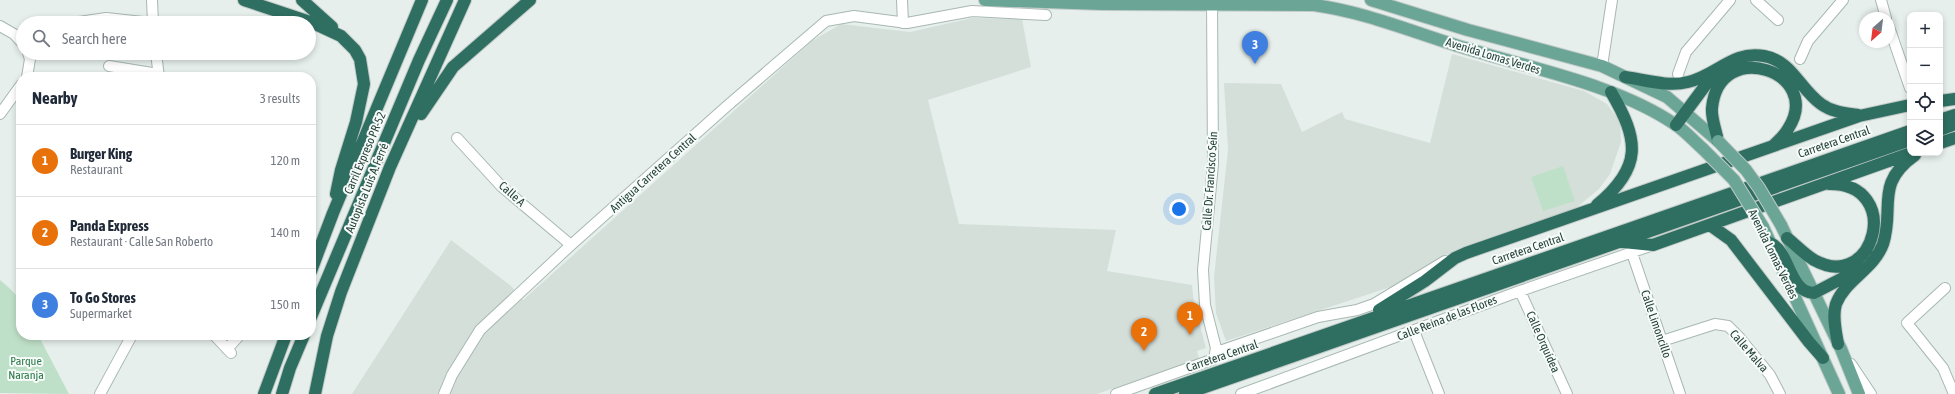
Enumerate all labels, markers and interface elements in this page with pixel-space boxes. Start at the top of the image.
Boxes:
north arrow [1859,12,1895,48]
map controls [1907,12,1943,156]
button: + [1907,12,1943,48]
search box [16,16,316,60]
icon: search [30,27,52,49]
text: Search here [62,30,127,47]
pin: 3 [1242,31,1268,64]
street label: Avenida Lomas Verdes [1444,35,1542,77]
button: − [1907,48,1943,84]
button: locate [1907,84,1943,120]
text: Nearby [32,88,78,108]
text: 3 results [260,91,300,106]
street label: Carril Expreso PR-52 [341,110,389,196]
button: layers [1907,120,1943,156]
street label: Carretera Central [1796,123,1873,161]
street label: Antigua Carretera Central [607,130,700,215]
street label: Calle Dr. Francisco Seín [1200,131,1220,231]
street label: Autopista Luis A. Ferré [343,141,391,235]
text: Burger King [70,145,132,162]
text: 1 [42,153,48,168]
text: 120 m [271,153,300,168]
text: Restaurant [70,162,123,177]
street label: Calle A [496,179,528,209]
your location [1169,199,1189,219]
street label: Avenida Lomas Verdes [1745,207,1801,301]
text: Panda Express [70,217,149,234]
text: 2 [42,225,48,240]
text: 140 m [271,225,300,240]
street label: Carretera Central [1490,230,1567,268]
text: Restaurant · Calle San Roberto [70,234,213,249]
street label: Calle Limoncillo [1638,288,1674,360]
text: To Go Stores [70,289,136,306]
street label: Calle Reina de las Flores [1395,293,1499,343]
text: 3 [42,297,48,312]
text: 150 m [271,297,300,312]
pin: 1 [1177,302,1203,335]
text: Supermarket [70,306,132,321]
street label: Calle Orquídea [1523,309,1563,375]
pin: 2 [1131,318,1157,351]
street label: Calle Malva [1727,327,1771,375]
street label: Carretera Central [1184,337,1261,375]
park label: Parque Naranja [8,354,44,382]

